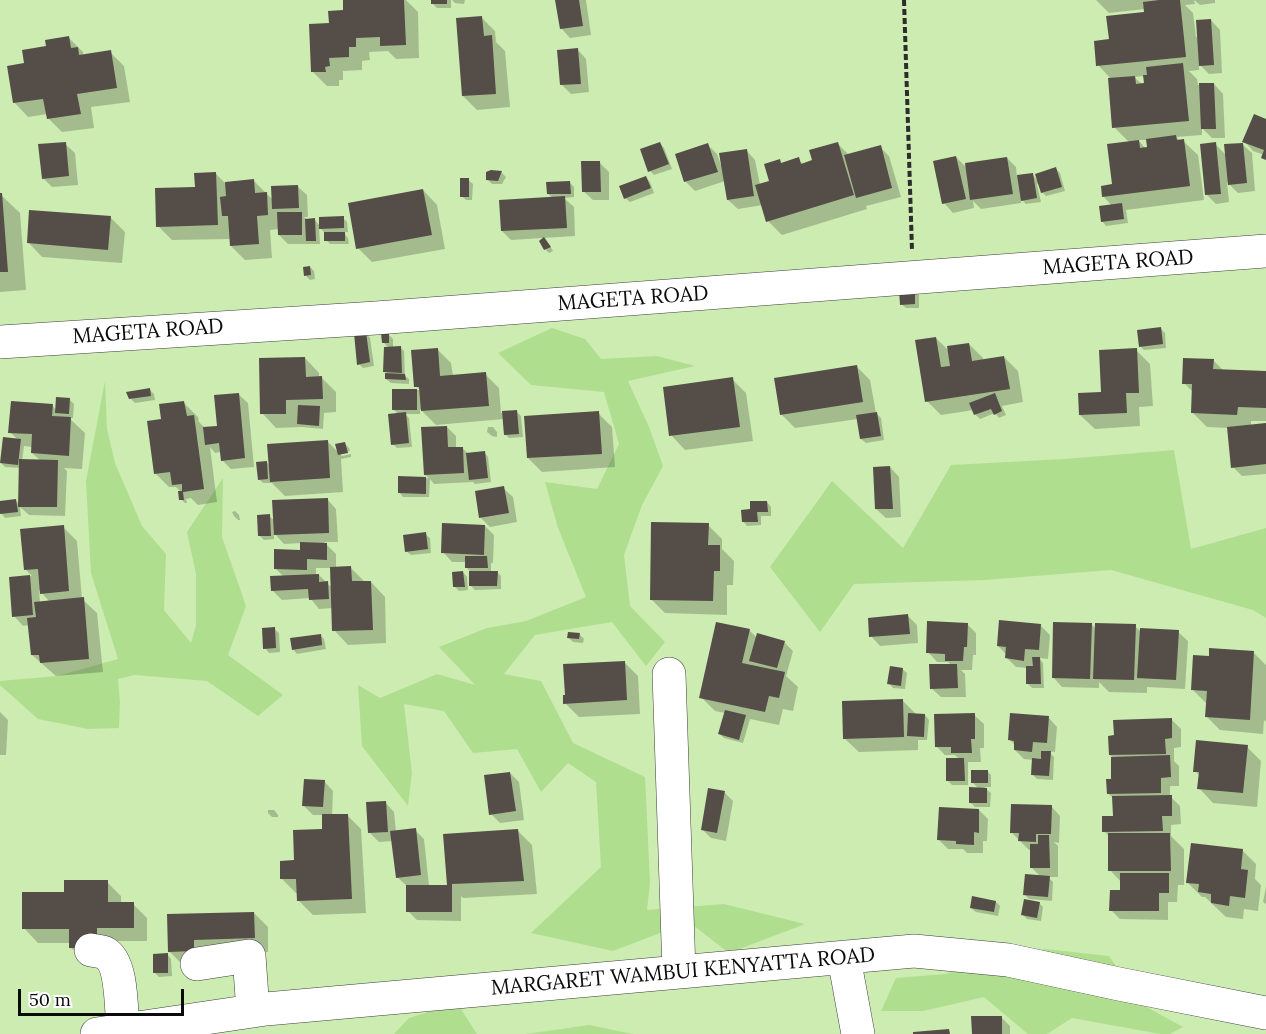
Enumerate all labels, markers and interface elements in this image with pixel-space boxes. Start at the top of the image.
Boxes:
street label: MAGETA ROAD [1042,245,1194,281]
street label: MAGETA ROAD [557,281,709,317]
street label: MAGETA ROAD [72,314,224,350]
street label: MARGARET WAMBUI KENYATTA ROAD [490,943,876,1001]
scale bar [21,977,188,1015]
text: 50 m [29,988,71,1011]

